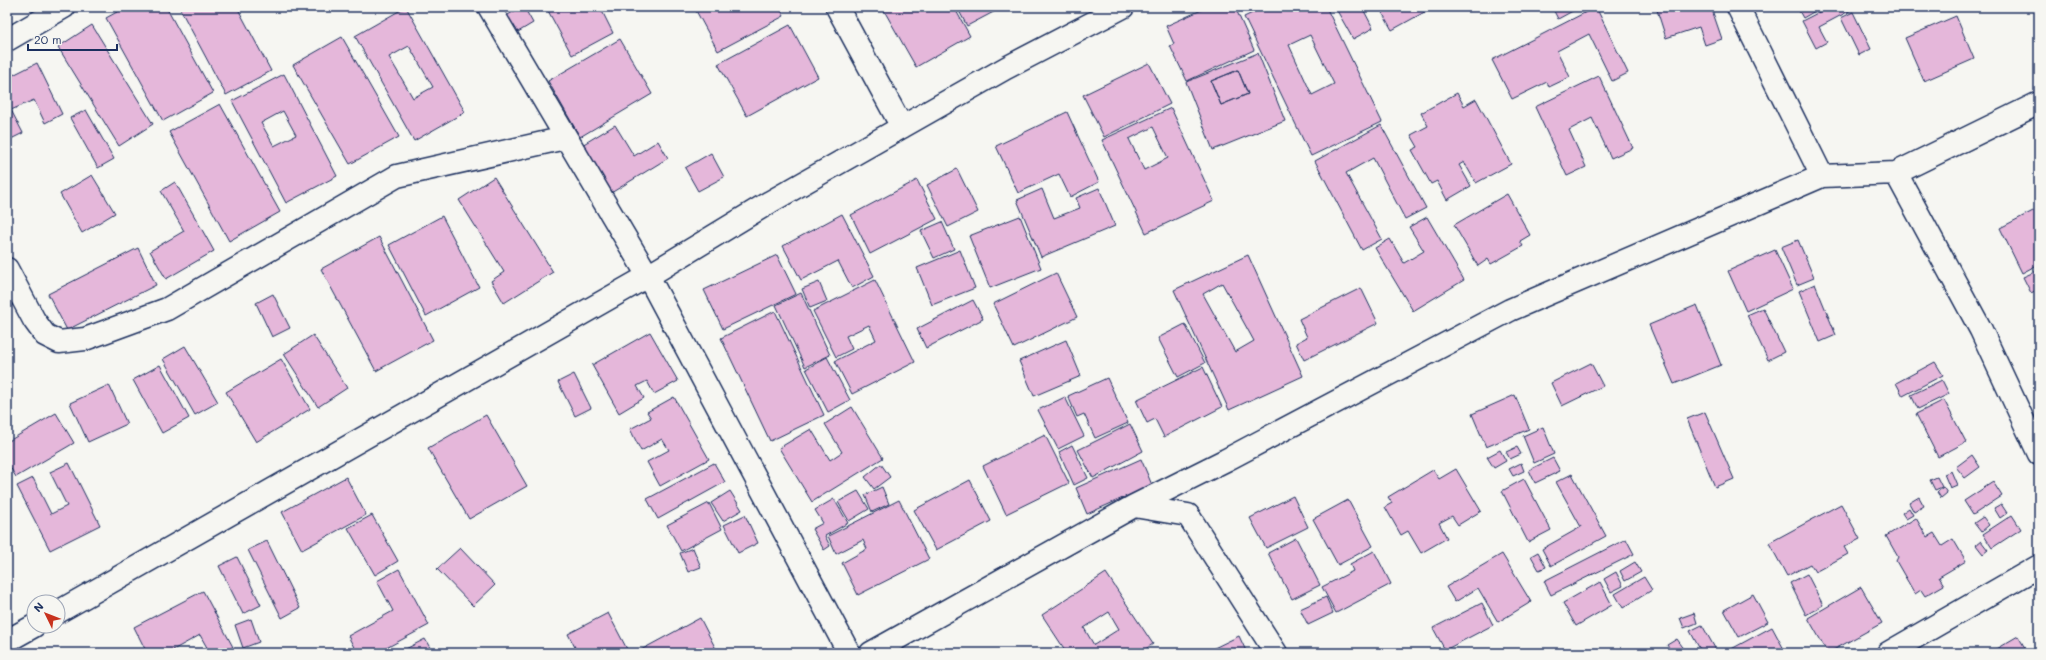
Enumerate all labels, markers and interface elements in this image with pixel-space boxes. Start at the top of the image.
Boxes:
scale bar [28,26,117,52]
text: 20 m [34,31,62,47]
north arrow [26,594,66,634]
text: N [30,599,47,615]

